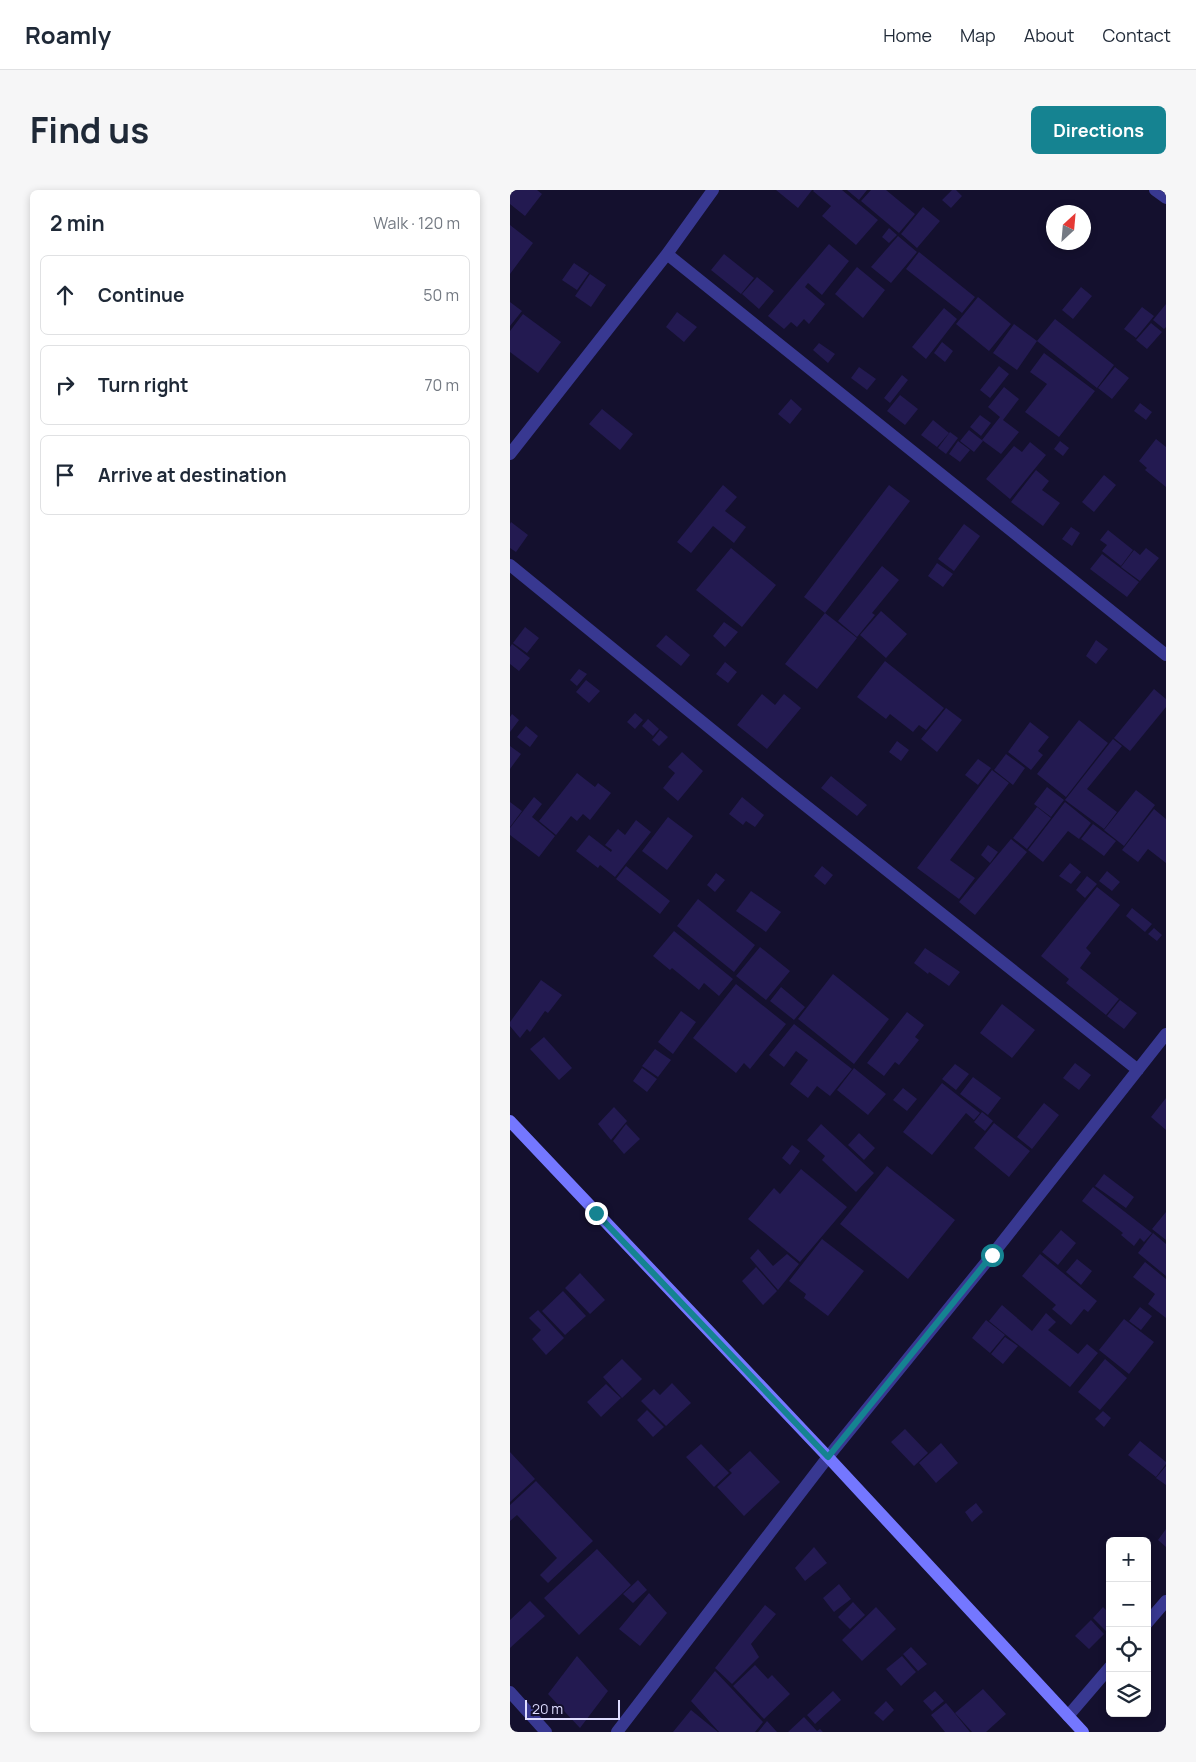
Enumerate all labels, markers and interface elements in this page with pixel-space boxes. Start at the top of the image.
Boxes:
text: Roamly [25,18,111,51]
text: Home [883,23,932,47]
text: Map [960,23,996,47]
text: About [1024,23,1074,47]
text: Contact [1102,23,1171,47]
text: Find us [30,106,149,154]
button: Directions [1031,106,1166,154]
north arrow [1046,205,1091,250]
text: 2 min [50,209,105,237]
text: Walk · 120 m [373,212,460,234]
icon: ahead [51,281,79,309]
text: Continue [98,282,184,308]
text: 50 m [423,284,459,306]
icon: right [51,371,79,399]
text: Turn right [98,372,188,398]
text: 70 m [424,374,459,396]
icon: arrive [51,461,79,489]
text: Arrive at destination [98,462,287,488]
route end [585,1202,608,1225]
route start [981,1244,1004,1267]
map controls [1106,1537,1151,1717]
button: + [1106,1537,1151,1582]
button: − [1106,1582,1151,1627]
button: locate [1106,1627,1151,1672]
button: layers [1106,1672,1151,1717]
scale bar [525,1697,620,1720]
text: 20 m [532,1699,563,1718]

